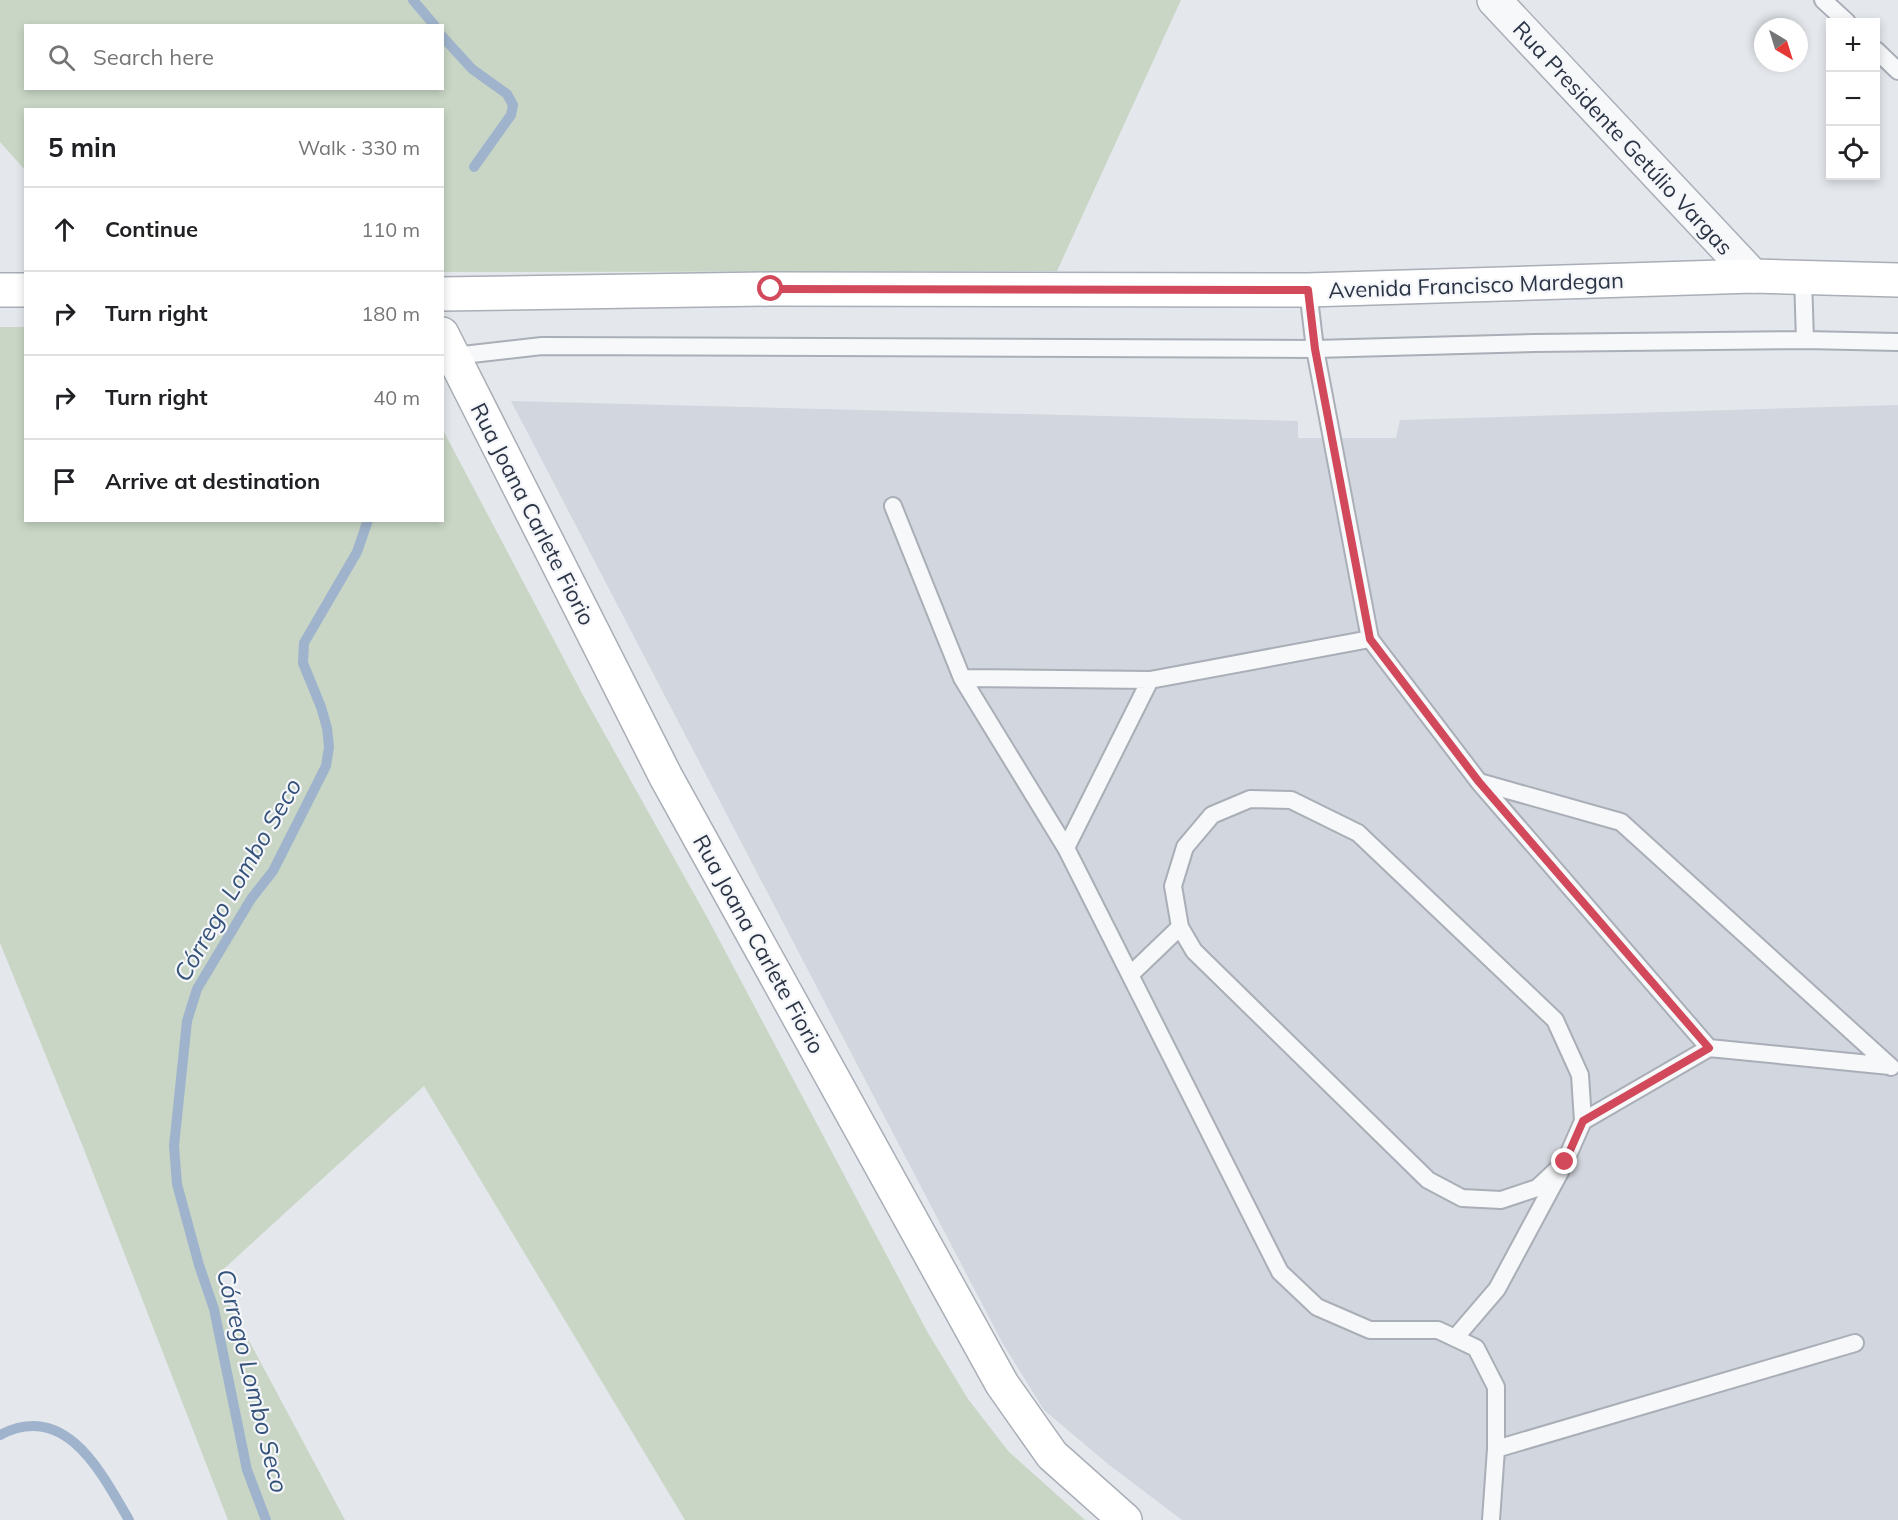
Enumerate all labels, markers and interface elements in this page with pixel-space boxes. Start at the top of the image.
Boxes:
street label: Rua Presidente Getúlio Vargas [1507,15,1739,261]
north arrow [1754,18,1808,72]
map controls [1826,18,1880,180]
button: + [1826,18,1880,72]
search box [24,24,444,90]
icon: search [45,41,78,74]
text: Search here [93,43,214,71]
button: − [1826,72,1880,126]
button: locate [1826,126,1880,180]
text: 5 min [48,131,117,164]
text: Walk · 330 m [298,135,420,160]
icon: ahead [48,213,81,246]
text: Continue [105,215,198,243]
text: 110 m [361,217,420,242]
street label: Avenida Francisco Mardegan [1328,266,1624,304]
route start [757,275,783,301]
icon: right [48,297,81,330]
text: Turn right [105,299,208,327]
text: 180 m [361,301,420,326]
icon: right [48,381,81,414]
text: Turn right [105,383,208,411]
text: 40 m [373,385,420,410]
street label: Rua Joana Carlete Fiorio [465,398,601,630]
icon: arrive [48,465,81,498]
text: Arrive at destination [105,467,320,495]
water label: Córrego Lombo Seco [167,773,308,986]
street label: Rua Joana Carlete Fiorio [687,830,831,1058]
route end [1551,1148,1577,1174]
water label: Córrego Lombo Seco [211,1266,295,1496]

